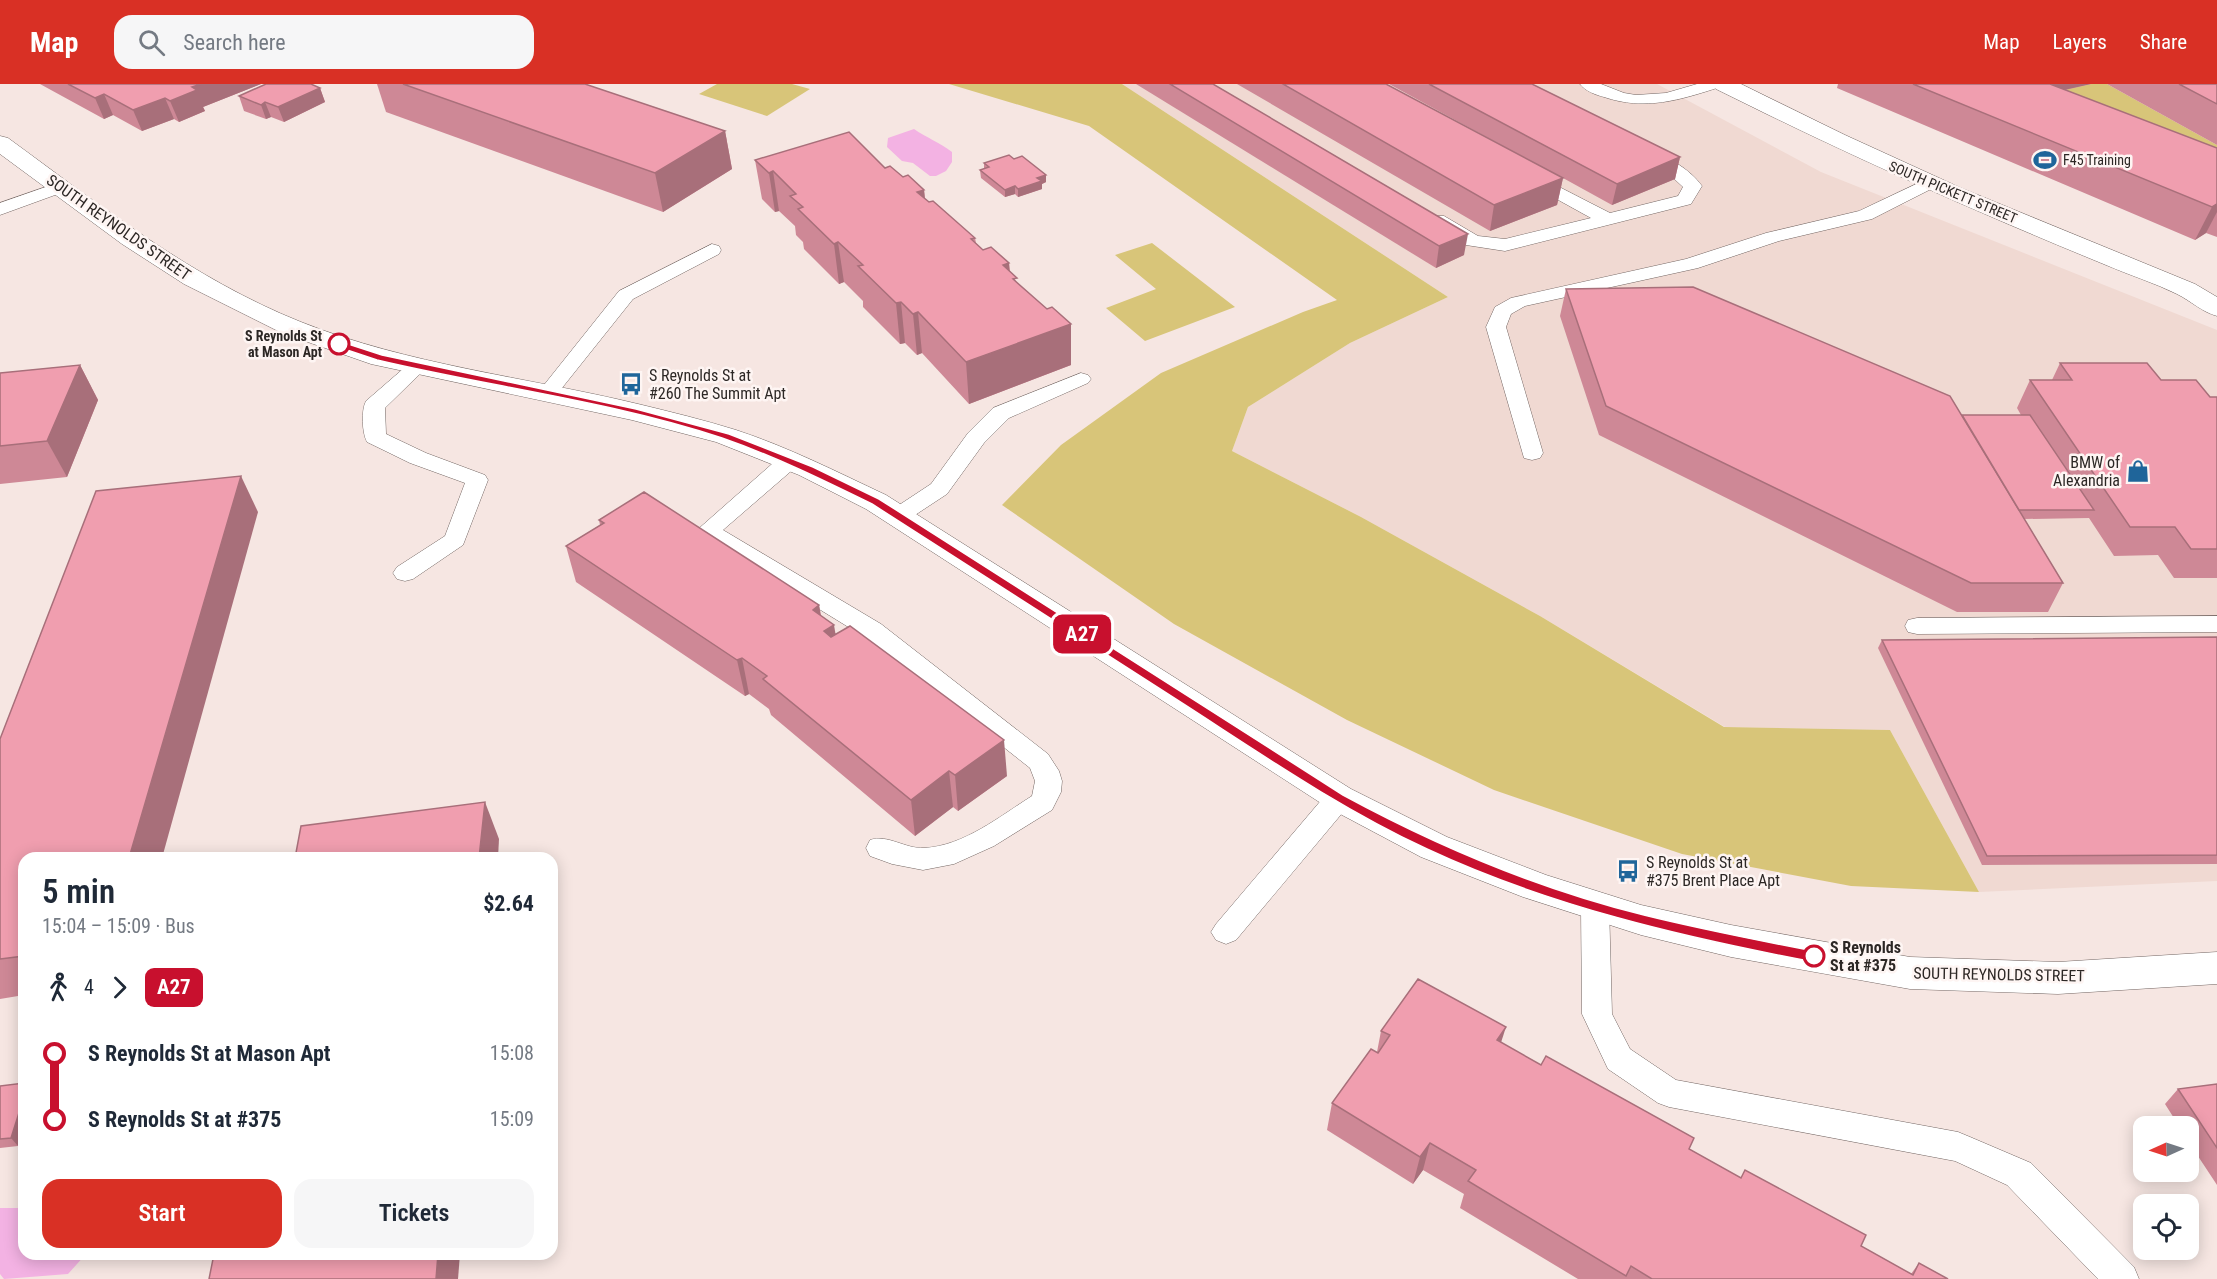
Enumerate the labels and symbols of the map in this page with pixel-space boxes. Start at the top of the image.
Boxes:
sports icon: F45 Training [2032,147,2058,173]
place label: F45 Training [2063,152,2131,168]
street label: SOUTH PICKETT STREET [1887,158,2019,226]
street label: SOUTH REYNOLDS STREET [43,170,194,284]
place label: S Reynolds St at Mason Apt [245,328,322,360]
marker: S Reynolds St at Mason Apt [328,333,350,355]
place label: S Reynolds St at #260 The Summit Apt [649,366,786,403]
bus stop icon: S Reynolds St at #260 The Summit Apt [618,371,644,397]
place label: BMW of Alexandria [2053,453,2120,490]
shop icon: BMW of Alexandria [2125,458,2151,484]
line badge: A27 [1048,614,1116,654]
place label: S Reynolds St at #375 Brent Place Apt [1646,853,1780,890]
bus stop icon: S Reynolds St at #375 Brent Place Apt [1615,858,1641,884]
place label: S Reynolds St at #375 [1830,938,1901,975]
marker: S Reynolds St at #375 [1803,945,1825,967]
street label: SOUTH REYNOLDS STREET [1913,964,2085,985]
north arrow [2133,1116,2199,1182]

